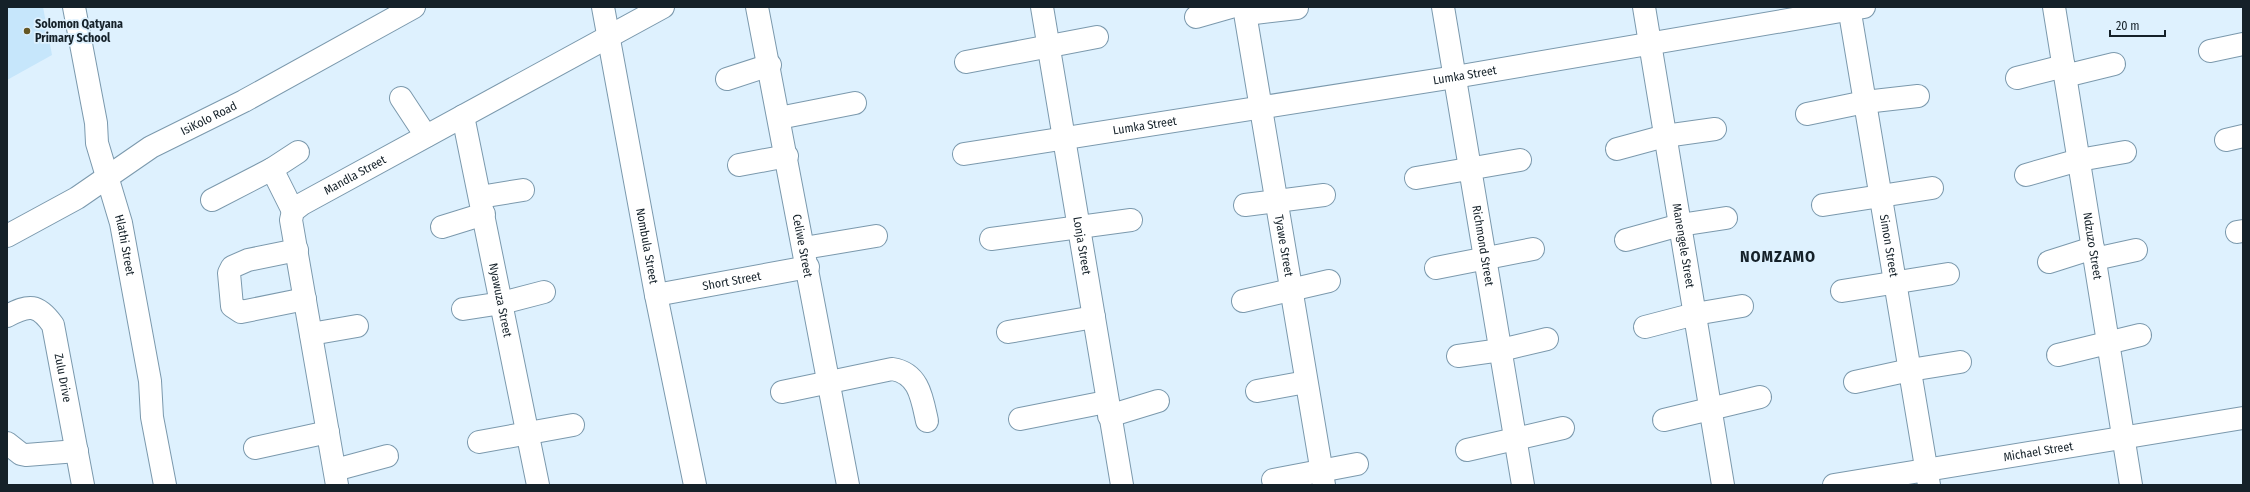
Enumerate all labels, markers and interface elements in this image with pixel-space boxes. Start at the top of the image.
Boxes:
scale bar [2110,12,2165,38]
place label: Solomon Qatyana Primary School [35,17,123,45]
text: 20 m [2116,19,2140,33]
marker: Solomon Qatyana Primary School [22,26,32,36]
street label: Lumka Street [1432,63,1498,87]
street label: IsiKolo Road [178,99,239,138]
street label: Lumka Street [1112,114,1178,138]
street label: Mandla Street [322,152,389,198]
street label: Manengele Street [1670,202,1697,289]
street label: Richmond Street [1469,204,1497,287]
street label: Nombula Street [633,207,661,285]
street label: Ndzuzo Street [2080,211,2105,281]
street label: Hlathi Street [112,213,138,277]
street label: Celiwe Street [790,213,815,279]
street label: Simon Street [1877,213,1901,278]
street label: Tyawe Street [1272,214,1296,278]
street label: Lonja Street [1070,215,1094,276]
district label: NOMZAMO [1740,247,1816,266]
street label: Nyawuza Street [486,262,515,339]
street label: Short Street [701,269,762,293]
street label: Zulu Drive [51,352,74,403]
street label: Michael Street [2002,439,2074,464]

